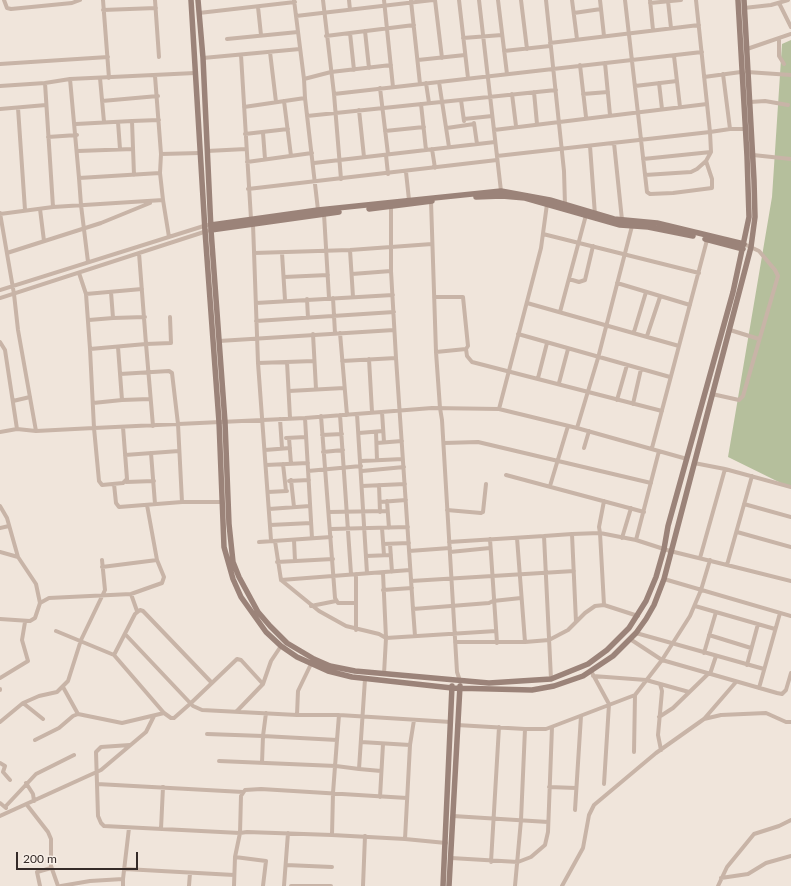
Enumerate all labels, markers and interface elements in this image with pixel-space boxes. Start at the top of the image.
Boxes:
scale bar [18,844,140,870]
text: 200 m [23,851,57,866]

